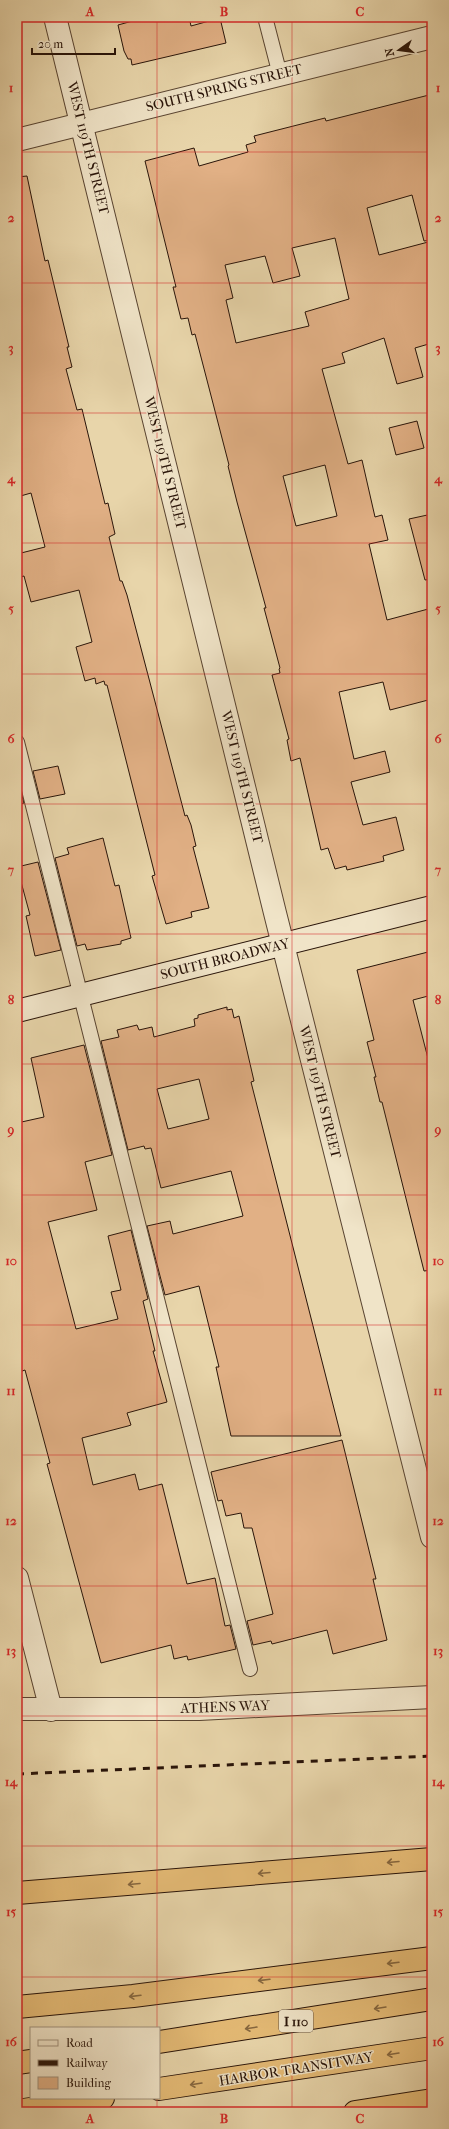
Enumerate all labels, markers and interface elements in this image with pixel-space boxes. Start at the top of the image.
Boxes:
text: A [85,4,95,19]
text: B [220,4,229,19]
text: C [356,4,365,19]
scale bar [32,30,115,56]
north arrow [379,30,419,70]
text: 20 m [38,37,63,51]
text: N [382,46,397,58]
street label: SOUTH SPRING STREET [144,60,304,116]
street label: WEST 119TH STREET [63,79,113,217]
text: 1 [9,80,14,95]
text: 1 [436,80,441,95]
text: 2 [8,210,15,225]
text: 2 [435,210,442,225]
text: 3 [8,340,14,356]
text: 3 [435,340,441,356]
street label: WEST 119TH STREET [140,394,190,532]
text: 4 [6,471,16,487]
text: 4 [433,471,443,487]
text: 5 [8,601,14,616]
text: 5 [435,601,441,616]
street label: WEST 119TH STREET [217,708,267,846]
text: 6 [7,731,15,746]
text: 6 [434,731,442,746]
text: 7 [7,862,15,877]
text: 7 [434,862,442,877]
street label: SOUTH BROADWAY [159,935,292,983]
text: 8 [8,992,15,1007]
text: 8 [435,992,442,1007]
street label: WEST 119TH STREET [295,1023,345,1161]
text: 9 [7,1122,15,1138]
text: 9 [434,1122,442,1138]
text: 10 [5,1253,17,1268]
text: 10 [432,1253,444,1268]
text: 11 [6,1383,16,1398]
text: 11 [433,1383,443,1398]
text: 12 [5,1513,17,1528]
text: 12 [432,1513,444,1528]
text: 13 [6,1643,16,1659]
text: 13 [433,1643,443,1659]
street label: ATHENS WAY [179,1697,271,1717]
text: 14 [5,1774,18,1790]
text: 14 [432,1774,445,1790]
one-way arrow [387,1859,400,1866]
one-way arrow [258,1870,271,1877]
one-way arrow [128,1881,141,1888]
text: 15 [6,1904,16,1919]
text: 15 [433,1904,443,1919]
one-way arrow [387,1959,400,1967]
one-way arrow [258,1976,271,1984]
one-way arrow [129,1992,142,2000]
one-way arrow [374,2004,387,2012]
road number: I 110 [279,2010,313,2032]
one-way arrow [245,2024,258,2032]
legend [30,2027,160,2099]
text: 16 [5,2034,18,2049]
text: 16 [432,2034,445,2049]
text: Road [66,2036,93,2050]
street label: HARBOR TRANSITWAY [218,2048,375,2090]
one-way arrow [387,2050,400,2058]
text: Railway [66,2056,108,2070]
text: Building [66,2076,111,2090]
one-way arrow [190,2080,203,2088]
text: A [85,2111,95,2126]
text: B [220,2111,229,2126]
text: C [356,2111,365,2126]

